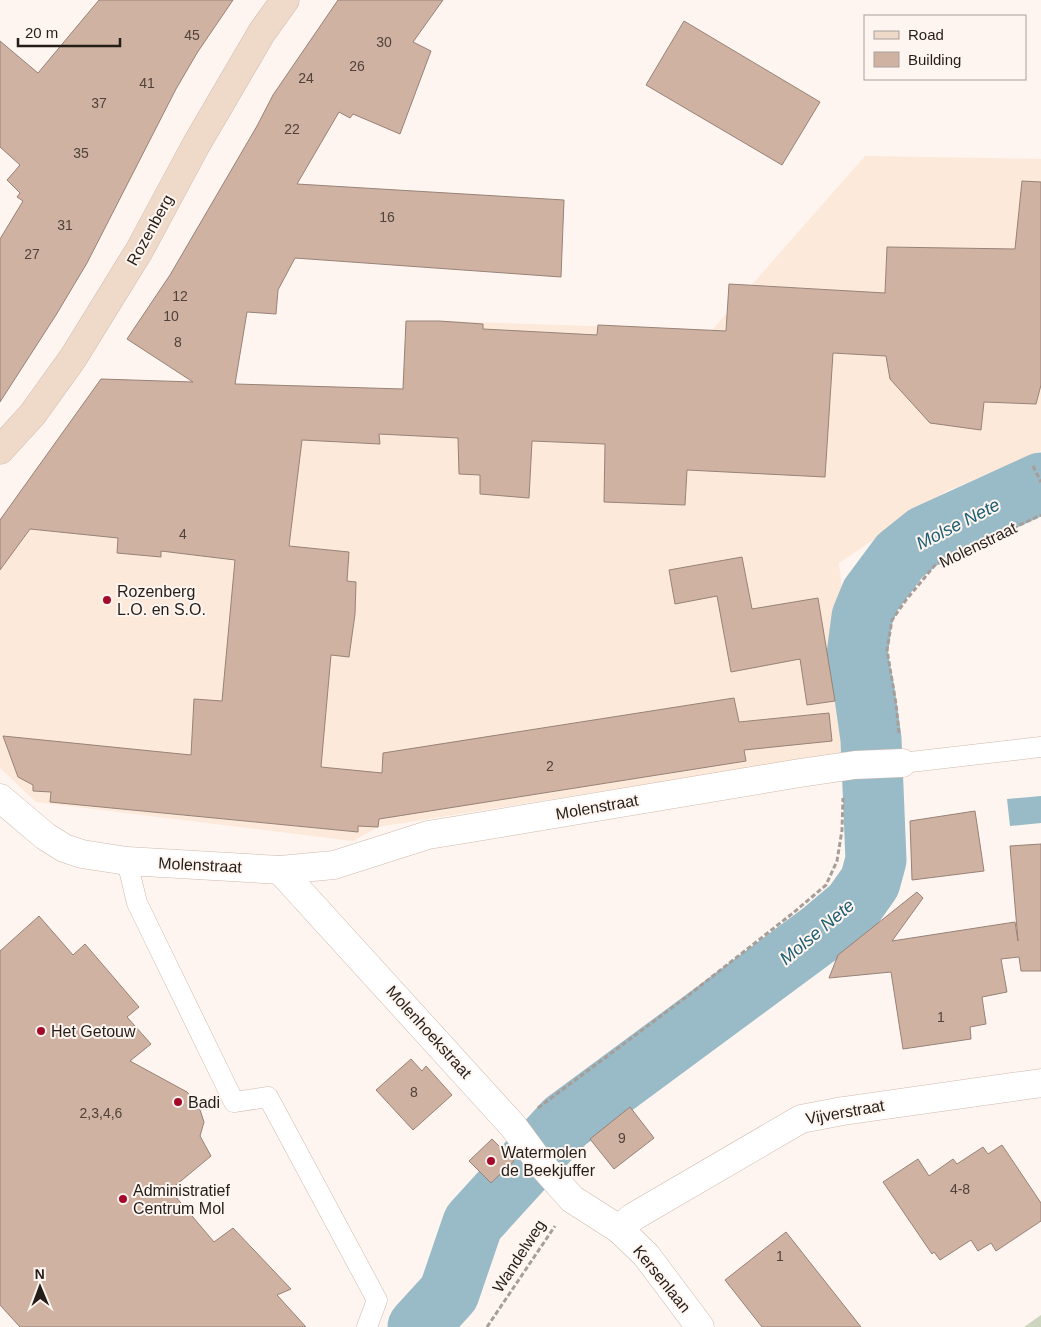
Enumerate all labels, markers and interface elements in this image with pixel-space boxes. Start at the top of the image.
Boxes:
scale bar [18,15,120,47]
legend [864,15,1026,80]
text: 20 m [25,24,58,41]
text: Road [908,26,944,43]
house number: 45 [184,27,200,43]
house number: 30 [376,34,392,50]
text: Building [908,51,961,68]
house number: 26 [349,58,365,74]
house number: 24 [298,70,314,86]
house number: 41 [139,75,155,91]
house number: 37 [91,95,107,111]
house number: 22 [284,121,300,137]
house number: 35 [73,145,89,161]
street label: Rozenberg [124,192,176,268]
house number: 16 [379,209,395,225]
house number: 31 [57,217,73,233]
house number: 27 [24,246,40,262]
house number: 12 [172,288,188,304]
house number: 10 [163,308,179,324]
house number: 8 [174,334,182,350]
water label: Molse Nete [913,494,1003,554]
street label: Molenstraat [937,519,1020,571]
house number: 4 [179,526,187,542]
place label: Rozenberg L.O. en S.O. [117,583,206,618]
marker: Rozenberg L.O. en S.O. [101,594,113,606]
house number: 2 [546,758,554,774]
street label: Molenstraat [554,791,640,823]
street label: Molenstraat [158,854,243,876]
water label: Molse Nete [776,895,858,969]
street label: Molenhoekstraat [383,982,475,1082]
house number: 1 [937,1009,945,1025]
place label: Het Getouw [51,1023,136,1040]
marker: Het Getouw [35,1025,47,1037]
house number: 8 [410,1084,418,1100]
place label: Badi [188,1094,220,1111]
marker: Badi [172,1096,184,1108]
street label: Vijverstraat [804,1097,886,1127]
house number: 2,3,4,6 [80,1105,123,1121]
house number: 9 [618,1130,626,1146]
place label: Watermolen de Beekjuffer [501,1144,596,1179]
marker: Watermolen de Beekjuffer [485,1155,497,1167]
house number: 4-8 [950,1181,970,1197]
place label: Administratief Centrum Mol [133,1182,230,1217]
marker: Administratief Centrum Mol [117,1193,129,1205]
street label: Wandelweg [489,1217,549,1295]
street label: Kersenlaan [630,1242,694,1316]
house number: 1 [776,1248,784,1264]
north arrow [15,1262,65,1312]
text: N [35,1266,45,1282]

